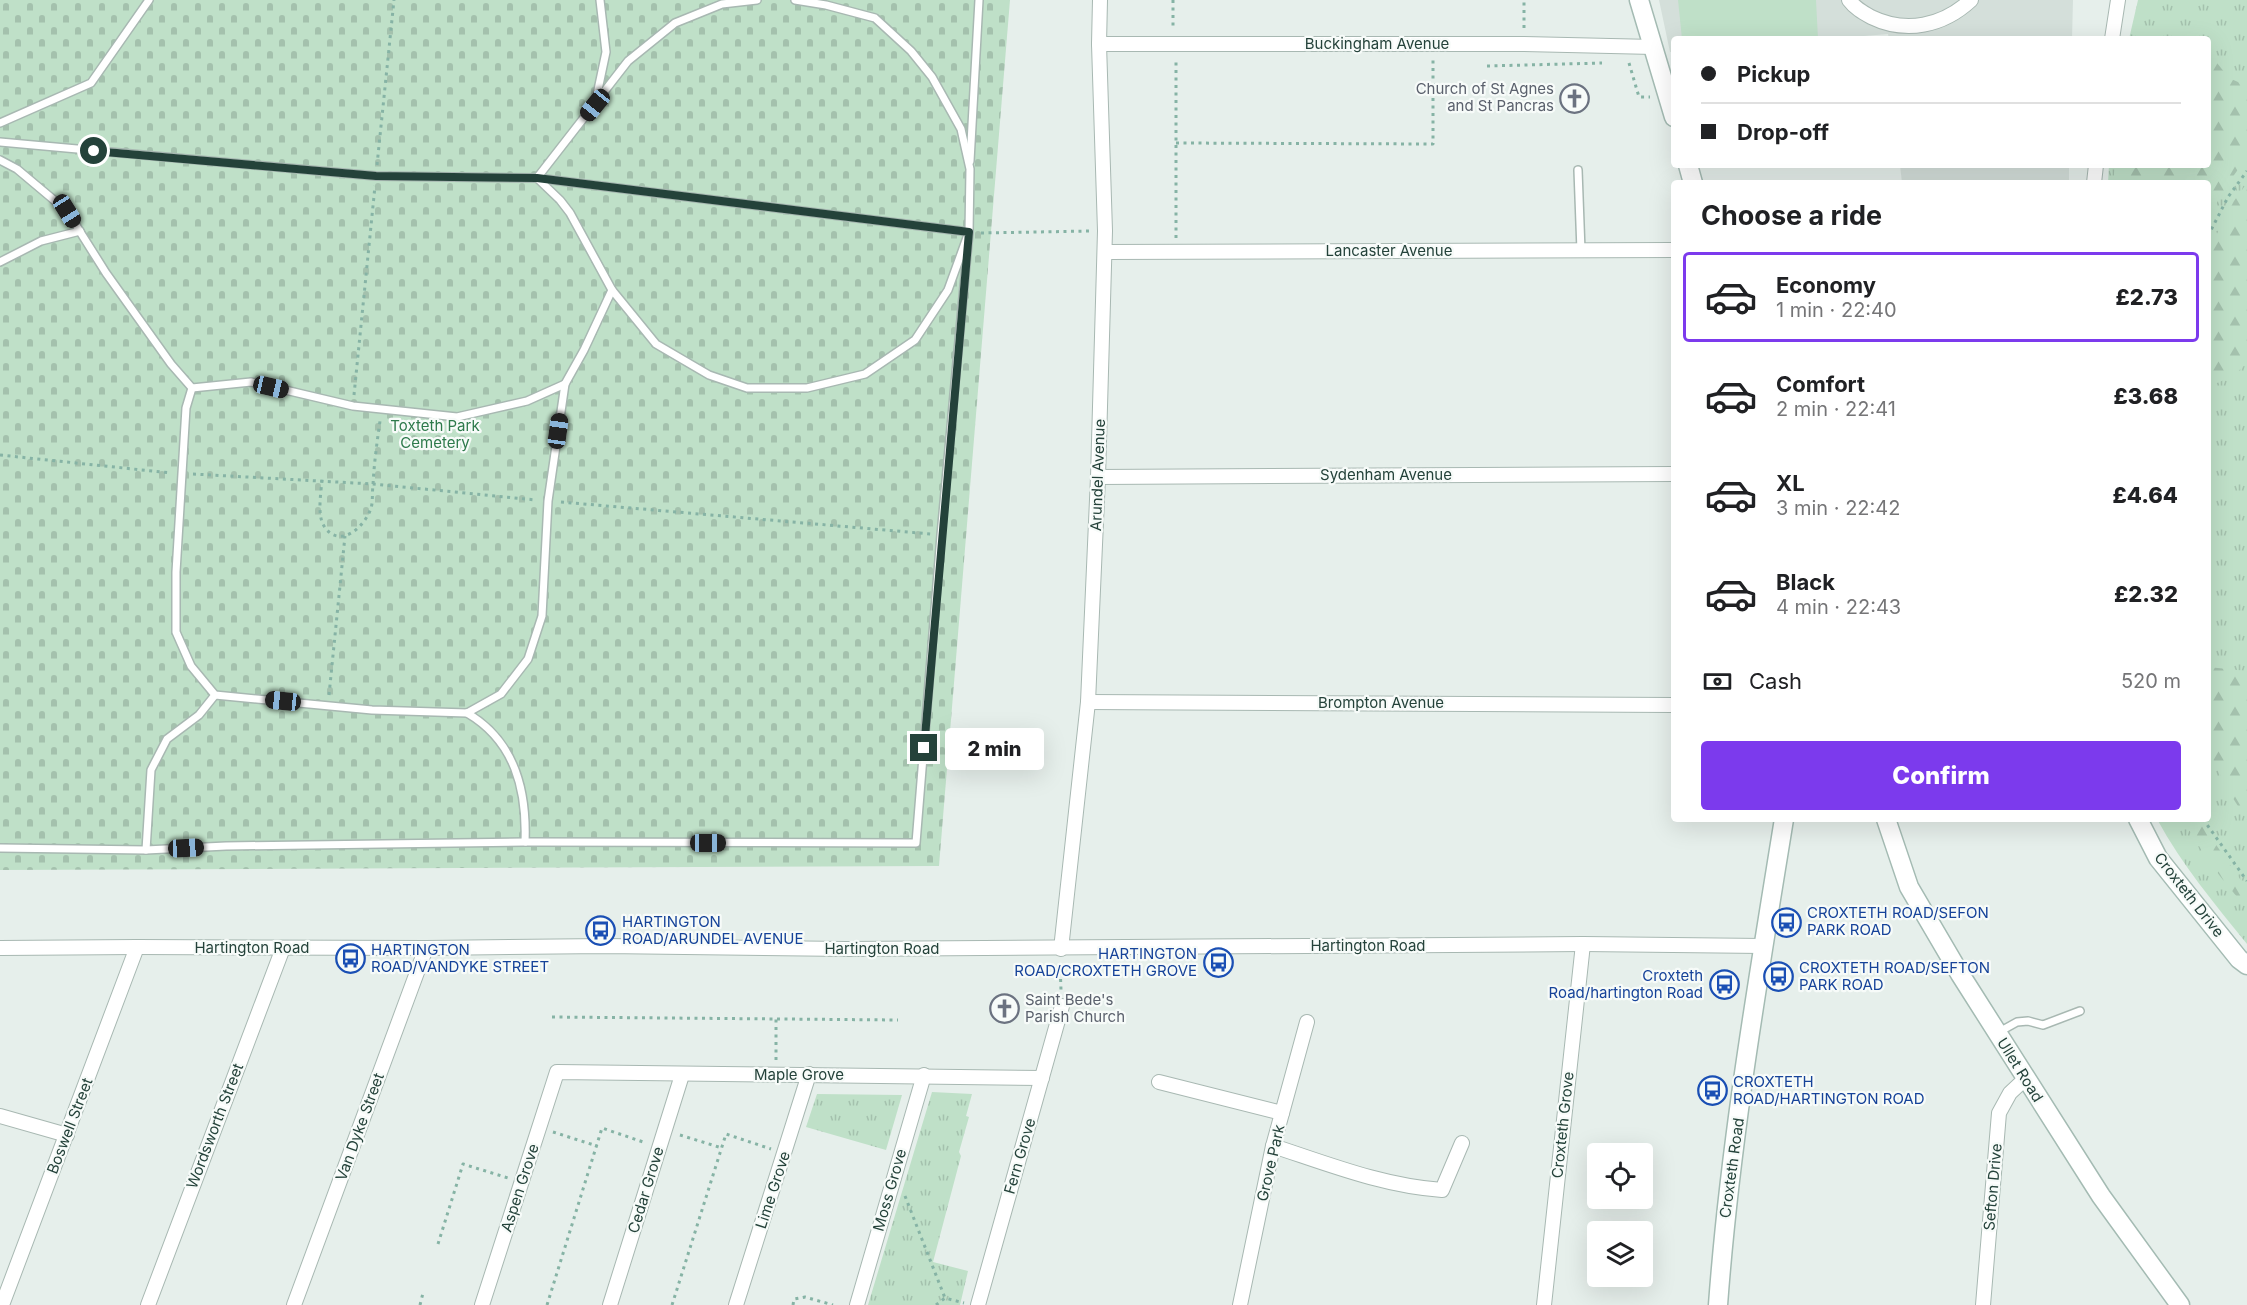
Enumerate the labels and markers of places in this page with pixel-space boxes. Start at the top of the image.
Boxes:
place label: Church of St Agnes and St Pancras [1416,79,1554,115]
church icon: Church of St Agnes and St Pancras [1559,82,1591,114]
place label: CROXTETH ROAD/SEFON PARK ROAD [1807,903,1989,939]
bus stop icon: CROXTETH ROAD/SEFON PARK ROAD [1770,906,1802,938]
place label: HARTINGTON ROAD/ARUNDEL AVENUE [622,912,803,948]
bus stop icon: HARTINGTON ROAD/ARUNDEL AVENUE [585,915,617,947]
place label: HARTINGTON ROAD/VANDYKE STREET [371,940,549,976]
bus stop icon: HARTINGTON ROAD/VANDYKE STREET [334,943,366,975]
place label: HARTINGTON ROAD/CROXTETH GROVE [1014,944,1197,980]
bus stop icon: HARTINGTON ROAD/CROXTETH GROVE [1202,947,1234,979]
place label: CROXTETH ROAD/SEFTON PARK ROAD [1799,958,1990,994]
bus stop icon: CROXTETH ROAD/SEFTON PARK ROAD [1762,961,1794,993]
place label: Croxteth Road/hartington Road [1549,966,1703,1002]
bus stop icon: Croxteth Road/hartington Road [1708,969,1740,1001]
place label: Saint Bede's Parish Church [1025,990,1125,1026]
church icon: Saint Bede's Parish Church [988,993,1020,1025]
place label: CROXTETH ROAD/HARTINGTON ROAD [1733,1072,1925,1108]
bus stop icon: CROXTETH ROAD/HARTINGTON ROAD [1696,1075,1728,1107]

